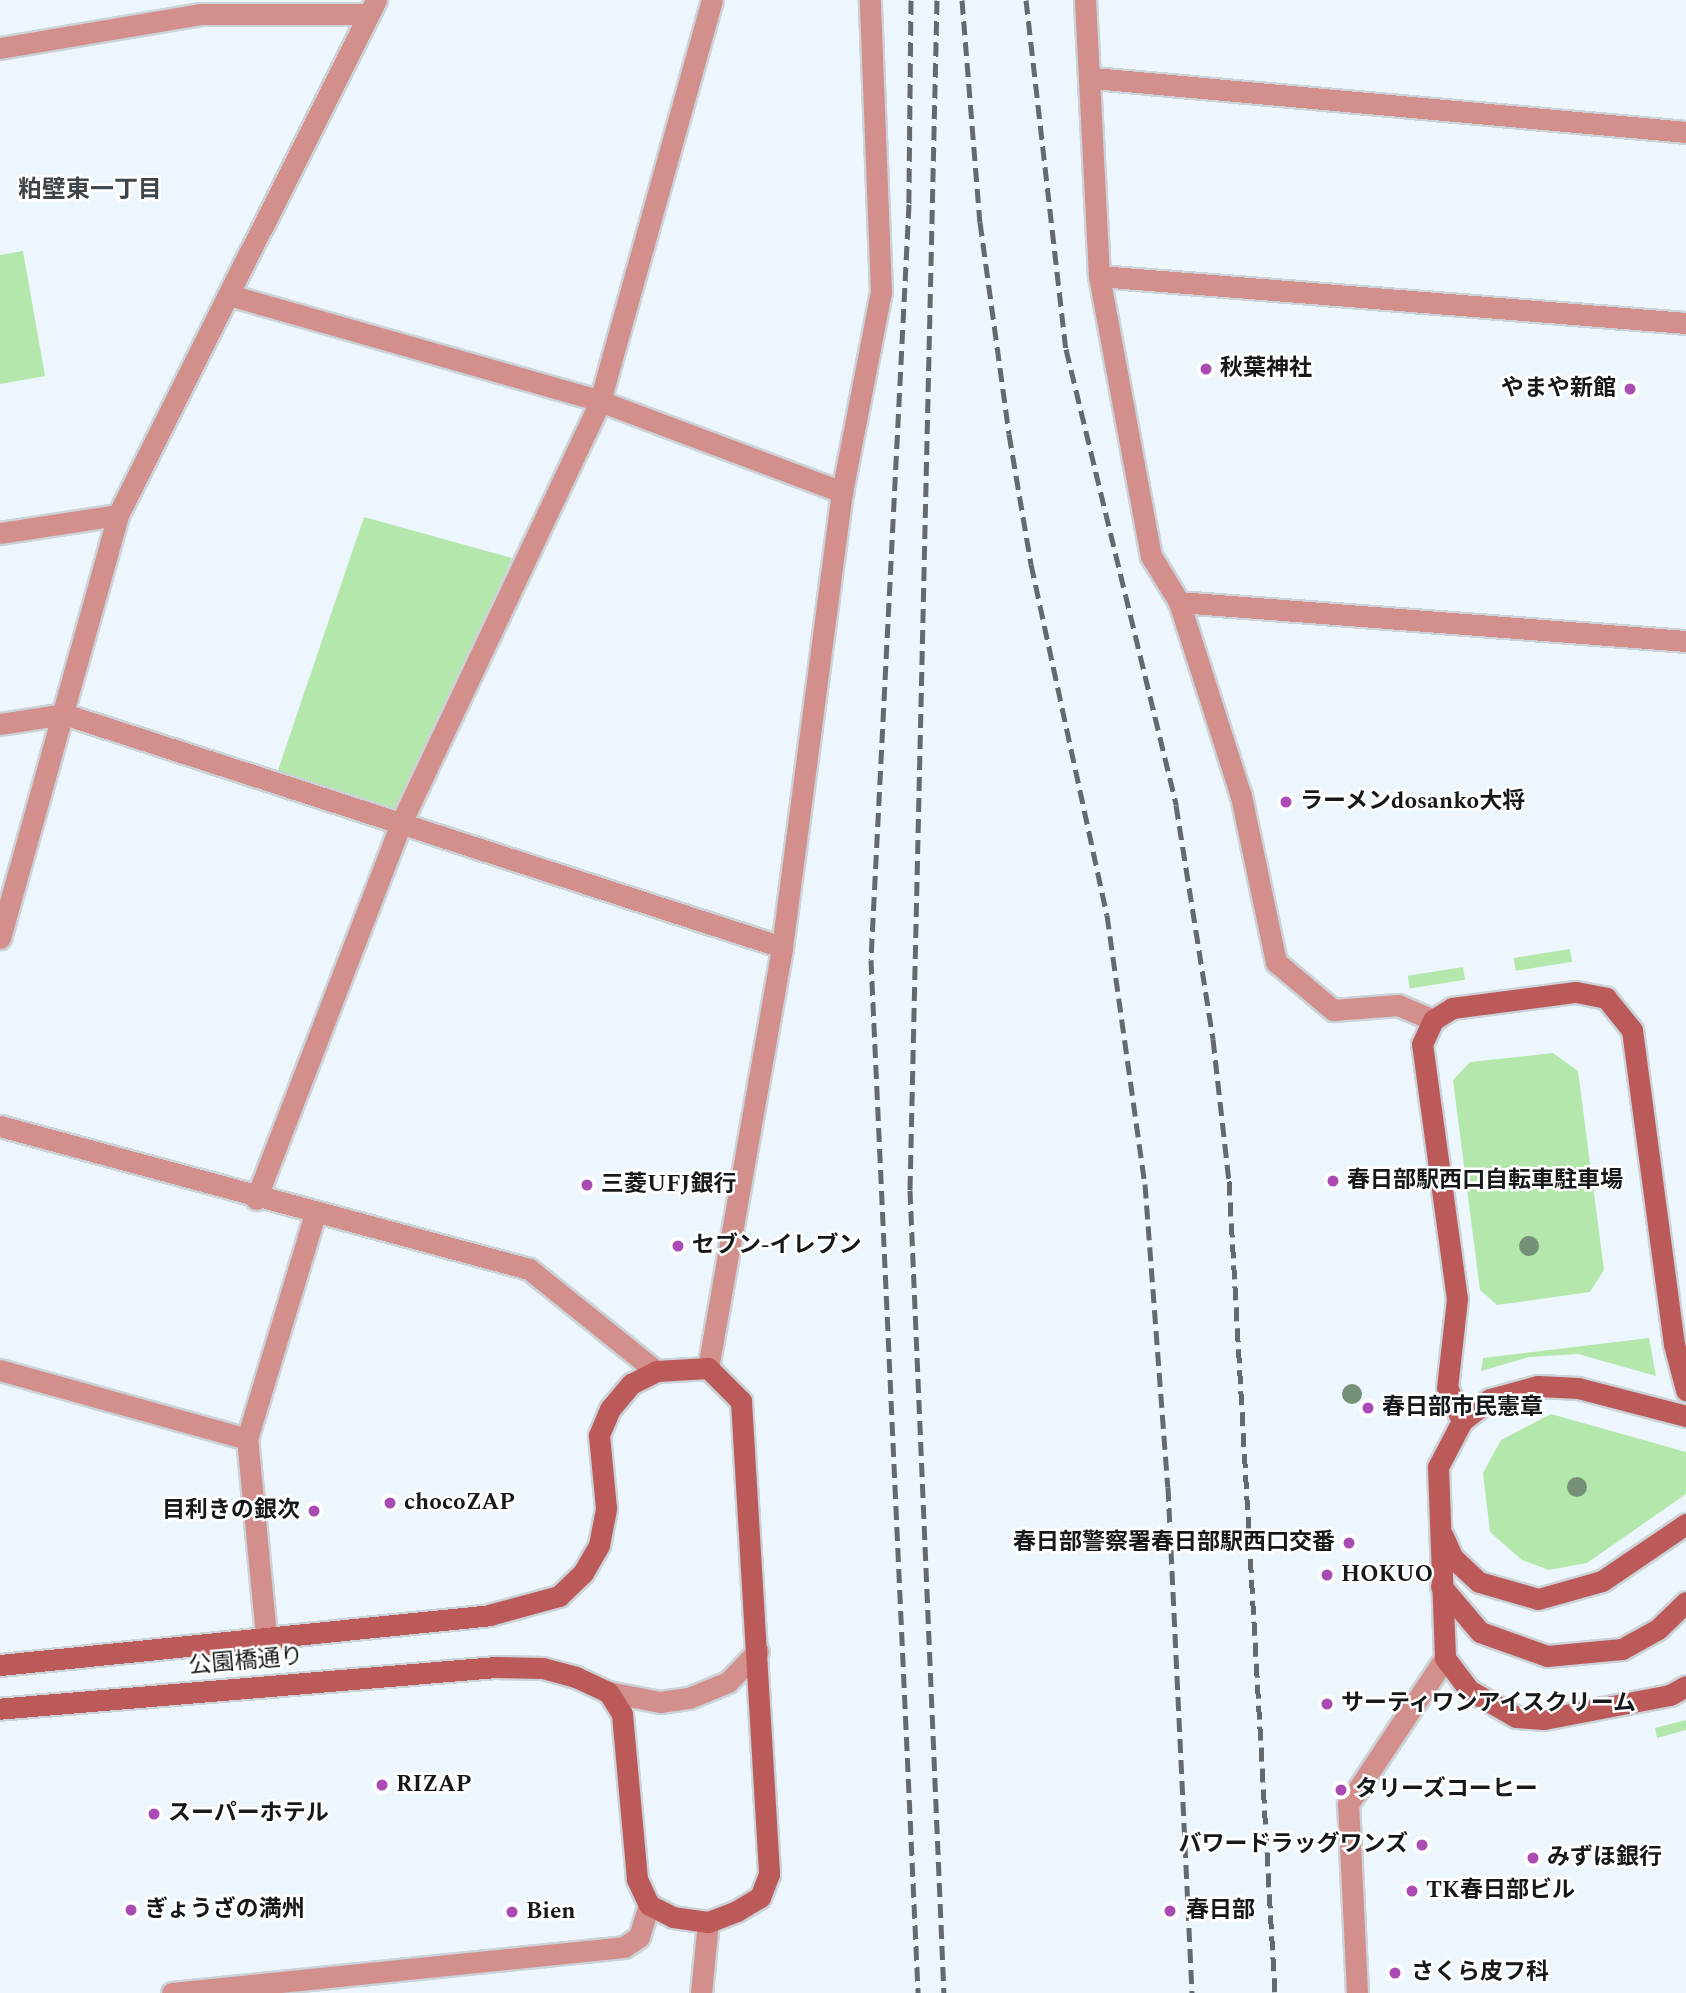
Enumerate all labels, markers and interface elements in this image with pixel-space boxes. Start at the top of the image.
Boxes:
district label: 粕壁東一丁目 [18,177,162,205]
place label: 秋葉神社 [1220,355,1312,383]
marker: 秋葉神社 [1198,361,1214,377]
place label: やまや新館 [1501,375,1616,403]
marker: やまや新館 [1622,381,1638,397]
place label: ラーメンdosanko大将 [1300,788,1526,816]
marker: ラーメンdosanko大将 [1278,794,1294,810]
place label: 春日部駅西口自転車駐車場 [1347,1167,1623,1195]
place label: 三菱UFJ銀行 [601,1171,736,1199]
marker: 春日部駅西口自転車駐車場 [1325,1173,1341,1189]
marker: 三菱UFJ銀行 [579,1177,595,1193]
place label: セブン-イレブン [692,1232,861,1260]
marker: セブン-イレブン [670,1238,686,1254]
place label: 春日部市民憲章 [1382,1394,1543,1422]
marker: 春日部市民憲章 [1360,1400,1376,1416]
place label: chocoZAP [404,1489,515,1517]
marker: chocoZAP [382,1495,398,1511]
place label: 目利きの銀次 [162,1497,300,1525]
marker: 目利きの銀次 [306,1503,322,1519]
place label: 春日部警察署春日部駅西口交番 [1013,1529,1335,1557]
marker: 春日部警察署春日部駅西口交番 [1341,1535,1357,1551]
place label: HOKUO [1341,1561,1433,1589]
marker: HOKUO [1319,1567,1335,1583]
street label: 公園橋通り [188,1643,304,1681]
place label: サーティワンアイスクリーム [1341,1690,1640,1718]
marker: サーティワンアイスクリーム [1319,1696,1335,1712]
place label: RIZAP [396,1771,472,1799]
place label: タリーズコーヒー [1355,1776,1539,1804]
marker: RIZAP [374,1777,390,1793]
marker: タリーズコーヒー [1333,1782,1349,1798]
place label: スーパーホテル [168,1800,329,1828]
marker: スーパーホテル [146,1806,162,1822]
place label: バワードラッグワンズ [1178,1831,1408,1859]
marker: バワードラッグワンズ [1414,1837,1430,1853]
place label: みずほ銀行 [1547,1844,1662,1872]
marker: みずほ銀行 [1525,1850,1541,1866]
place label: TK春日部ビル [1426,1877,1575,1905]
marker: TK春日部ビル [1404,1883,1420,1899]
place label: ぎょうざの満州 [145,1896,306,1924]
place label: 春日部 [1186,1897,1255,1925]
place label: Bien [526,1898,576,1926]
marker: 春日部 [1160,1901,1180,1921]
marker: ぎょうざの満州 [123,1902,139,1918]
marker: Bien [504,1904,520,1920]
place label: さくら皮フ科 [1411,1959,1549,1987]
marker: さくら皮フ科 [1385,1963,1405,1983]

